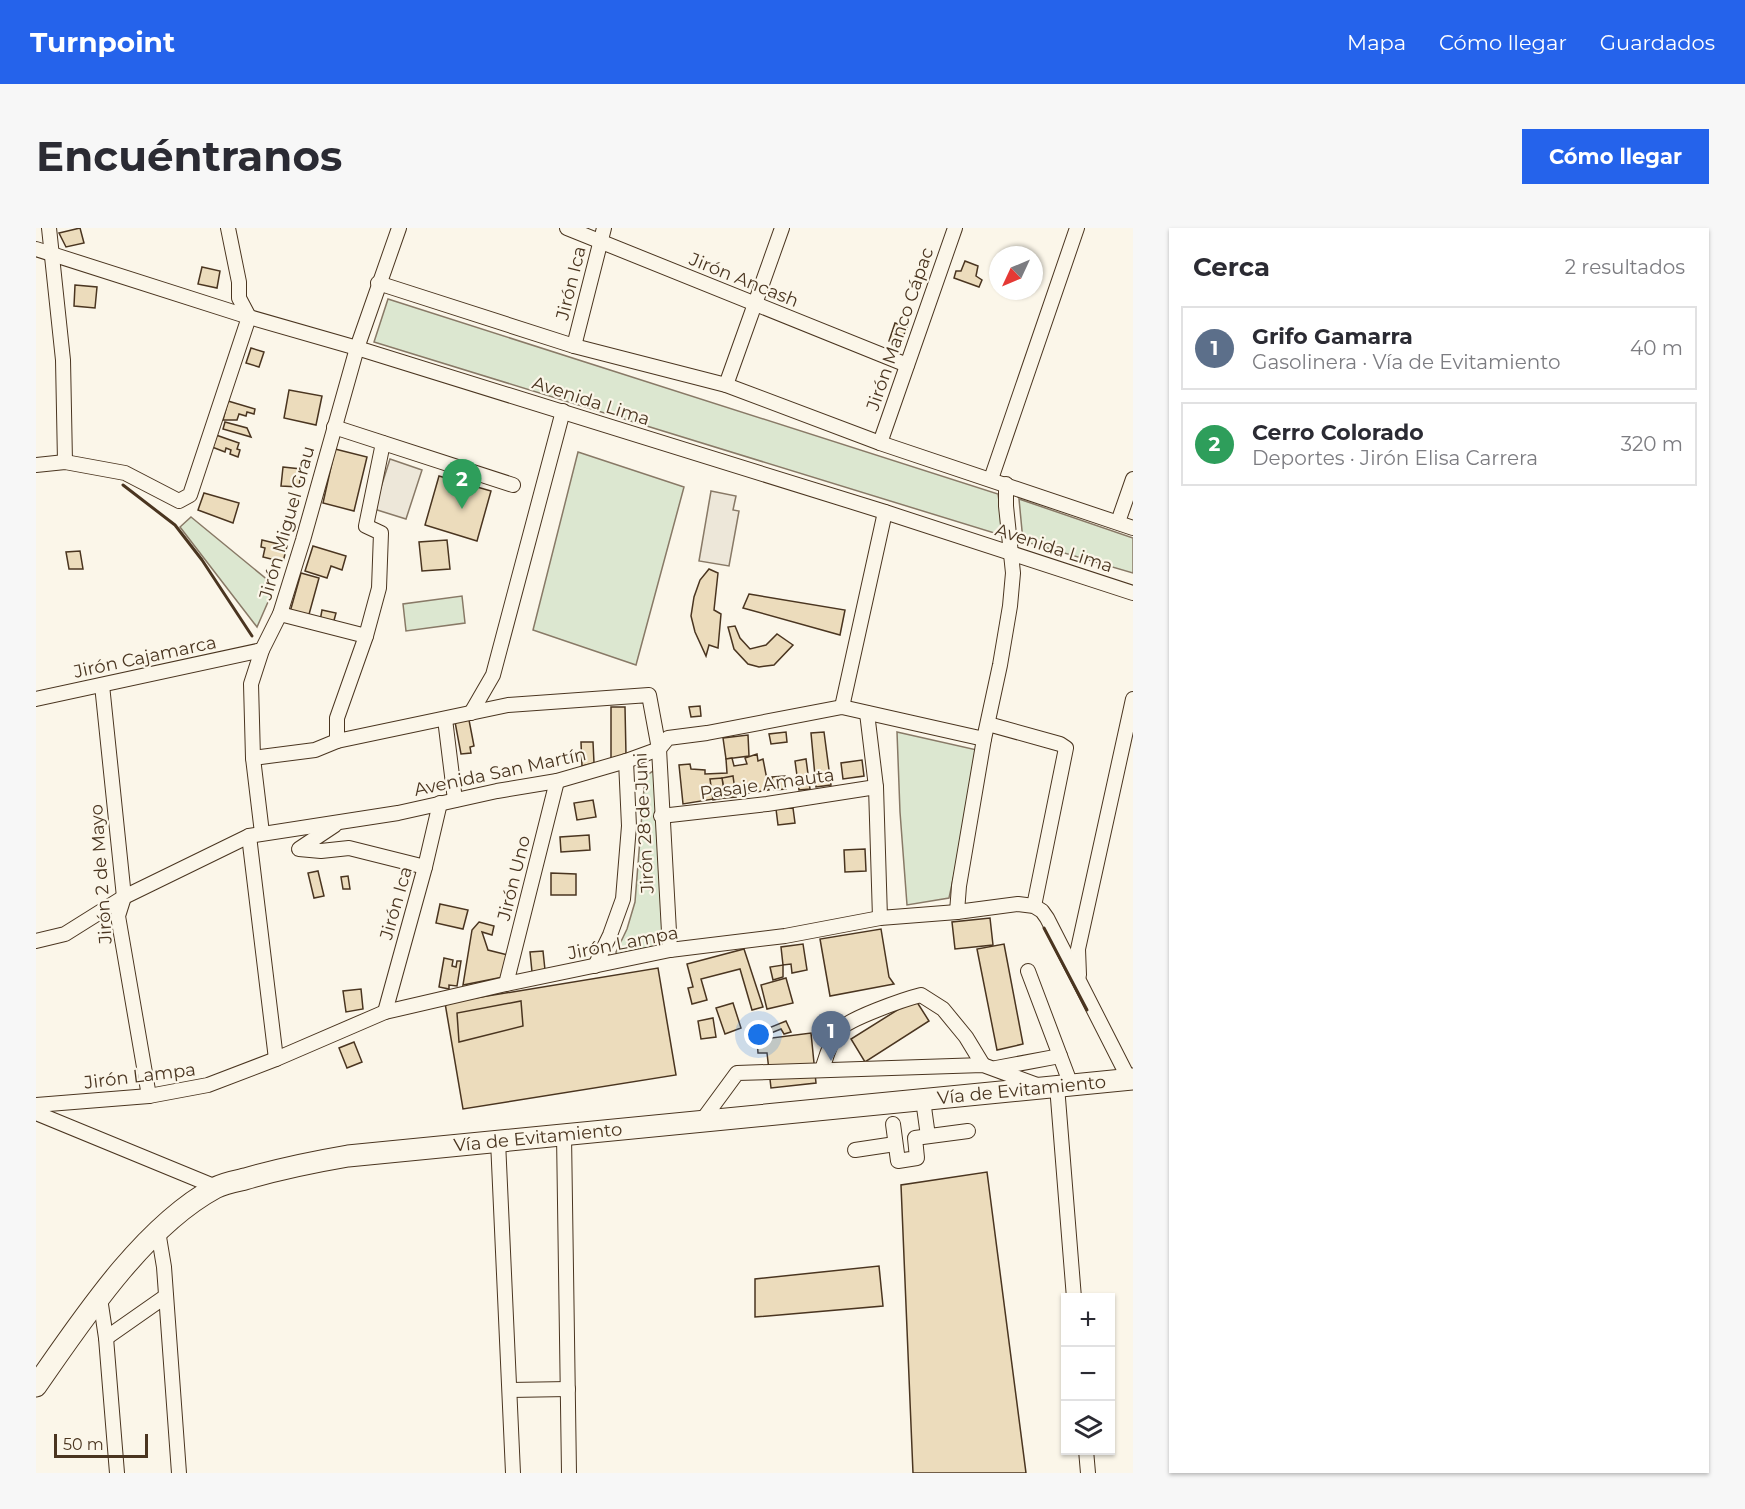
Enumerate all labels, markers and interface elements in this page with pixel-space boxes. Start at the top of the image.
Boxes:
text: Turnpoint [30,25,175,59]
text: Mapa [1347,30,1406,55]
text: Cómo llegar [1439,30,1567,55]
text: Guardados [1600,30,1715,55]
button: Cómo llegar [1522,129,1709,184]
text: Encuéntranos [36,130,342,182]
street label: Jirón Ica [551,244,591,323]
street label: Jirón Manco Cápac [861,245,938,414]
north arrow [989,246,1043,300]
street label: Jirón Ancash [685,248,802,312]
text: Cerca [1193,251,1270,283]
text: 2 resultados [1565,255,1685,279]
text: Grifo Gamarra [1252,323,1413,350]
text: 1 [1211,336,1218,360]
text: 40 m [1630,336,1683,360]
text: Gasolinera · Vía de Evitamiento [1252,350,1561,374]
street label: Avenida Lima [529,372,653,430]
text: Cerro Colorado [1252,419,1424,446]
text: 2 [1209,432,1220,456]
text: 320 m [1621,432,1683,456]
street label: Jirón Miguel Grau [254,444,319,603]
text: Deportes · Jirón Elisa Carrera [1252,446,1538,470]
pin: 2 [442,460,482,509]
street label: Avenida Lima [992,519,1116,577]
street label: Jirón Cajamarca [71,631,218,683]
street label: Avenida San Martín [412,743,588,801]
street label: Jirón 28 de Juni [629,752,659,895]
street label: Pasaje Amauta [698,764,836,804]
street label: Jirón 2 de Mayo [85,803,117,946]
street label: Jirón Uno [493,833,535,924]
street label: Jirón Ica [375,864,417,943]
street label: Jirón Lampa [565,922,680,965]
pin: 1 [812,1012,850,1061]
your location [744,1020,773,1049]
street label: Jirón Lampa [82,1058,197,1094]
street label: Vía de Evitamiento [936,1071,1107,1109]
street label: Vía de Evitamiento [453,1118,623,1157]
map controls [1061,1293,1115,1455]
button: + [1061,1293,1115,1347]
button: − [1061,1347,1115,1401]
button: layers [1061,1401,1115,1455]
scale bar [54,1431,148,1458]
text: 50 m [63,1435,104,1454]

